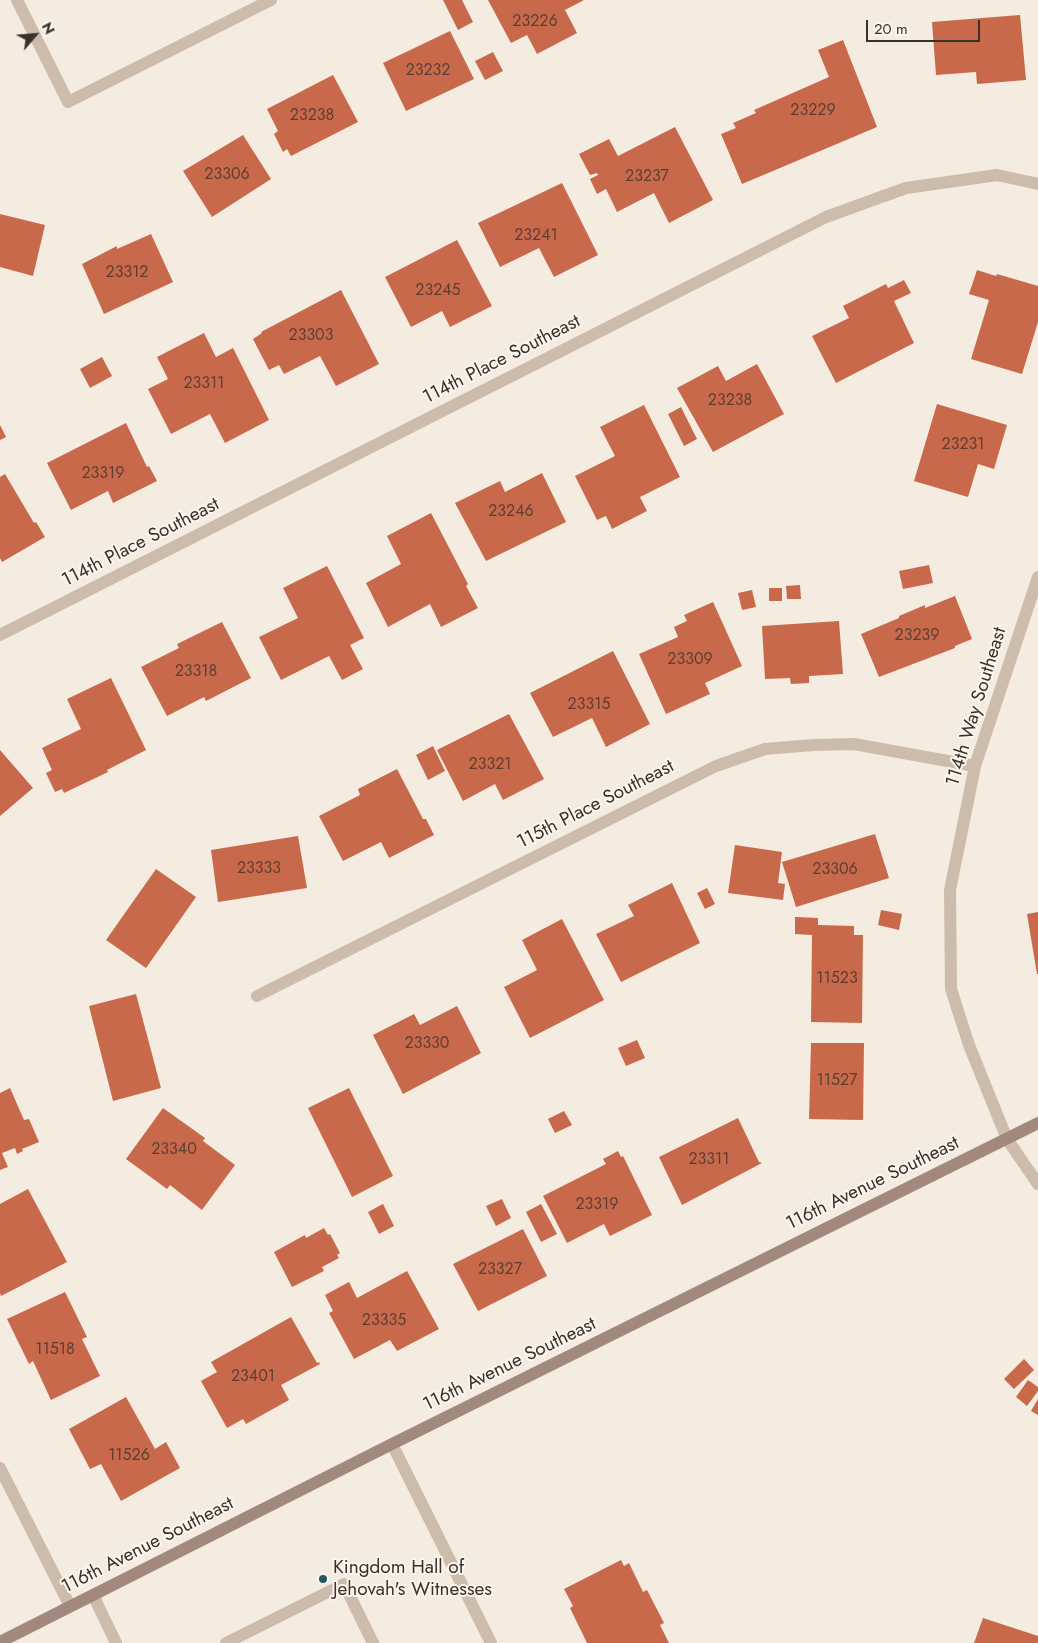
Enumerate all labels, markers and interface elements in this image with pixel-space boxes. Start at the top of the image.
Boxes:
north arrow [10,10,60,60]
scale bar [868,10,982,42]
house number: 23226 [512,12,558,32]
text: 20 m [874,18,908,40]
text: N [37,19,60,38]
house number: 23232 [406,61,450,81]
house number: 23229 [790,101,836,121]
house number: 23238 [290,106,334,126]
house number: 23306 [204,165,250,185]
house number: 23237 [625,167,669,187]
house number: 23241 [514,226,558,246]
house number: 23312 [106,263,148,283]
house number: 23245 [415,281,461,301]
street label: 114th Place Southeast [420,310,584,410]
house number: 23303 [289,326,333,346]
house number: 23311 [184,374,224,394]
house number: 23238 [708,391,752,411]
house number: 23231 [942,435,984,455]
house number: 23319 [82,464,124,484]
street label: 114th Place Southeast [59,493,223,593]
house number: 23246 [488,502,534,522]
street label: 114th Way Southeast [942,625,1012,789]
house number: 23239 [895,626,939,646]
house number: 23309 [667,650,713,670]
house number: 23318 [175,662,217,682]
house number: 23315 [568,695,610,715]
house number: 23321 [469,755,511,775]
street label: 115th Place Southeast [514,756,678,854]
house number: 23333 [237,859,281,879]
house number: 23306 [812,860,858,880]
house number: 11523 [816,969,858,989]
house number: 23330 [405,1034,449,1054]
house number: 11527 [817,1071,857,1091]
street label: 116th Avenue Southeast [783,1132,963,1236]
house number: 23340 [151,1140,197,1160]
house number: 23311 [689,1150,729,1170]
house number: 23319 [576,1195,618,1215]
house number: 23327 [478,1260,522,1280]
house number: 23335 [362,1311,406,1331]
street label: 116th Avenue Southeast [420,1313,600,1417]
house number: 11518 [35,1340,75,1360]
house number: 23401 [231,1367,275,1387]
house number: 11526 [108,1446,150,1466]
street label: 116th Avenue Southeast [58,1493,238,1599]
place label: Kingdom Hall of Jehovah's Witnesses [333,1557,492,1601]
marker: Kingdom Hall of Jehovah's Witnesses [317,1573,329,1585]

